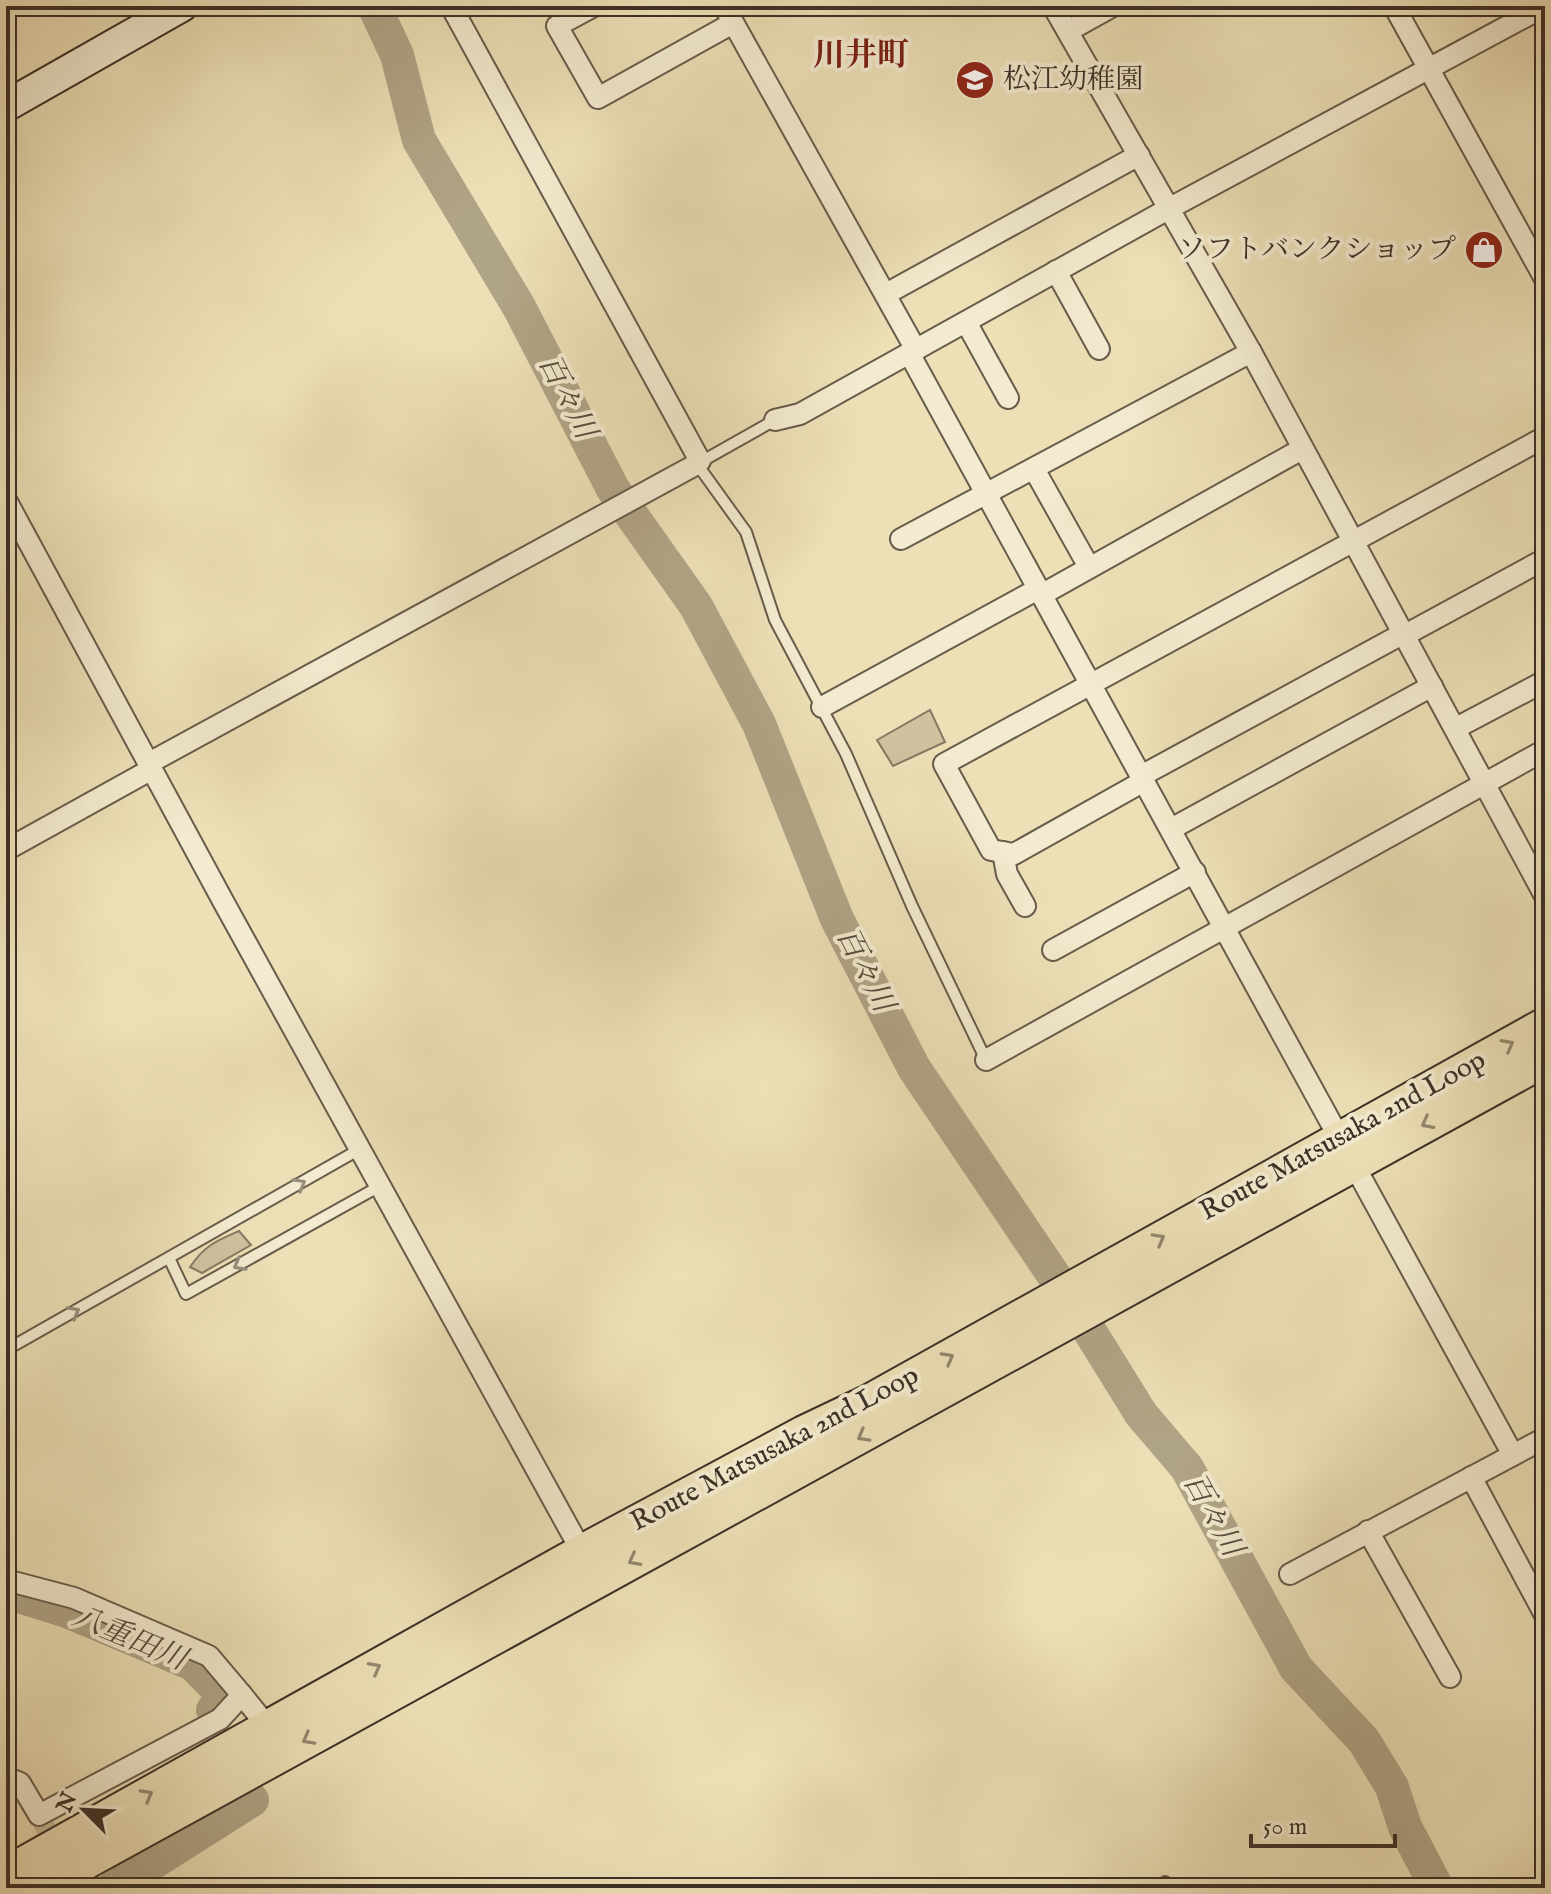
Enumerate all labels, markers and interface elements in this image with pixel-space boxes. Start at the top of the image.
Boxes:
district label: 川井町 [813,36,909,77]
school or university icon: 松江幼稚園 [954,59,996,101]
place label: 松江幼稚園 [1003,63,1143,98]
shop icon: ソフトバンクショップ [1463,229,1505,271]
place label: ソフトバンクショップ [1178,233,1456,268]
water label: 百々川 [529,348,605,448]
water label: 百々川 [827,921,903,1021]
one-way arrow [1500,1039,1515,1054]
street label: Route Matsusaka 2nd Loop [1194,1043,1492,1229]
one-way arrow [1421,1113,1435,1128]
one-way arrow [291,1178,306,1194]
one-way arrow [1150,1233,1165,1249]
one-way arrow [233,1255,248,1271]
one-way arrow [65,1306,80,1322]
one-way arrow [939,1352,954,1367]
street label: Route Matsusaka 2nd Loop [625,1358,925,1540]
one-way arrow [857,1426,872,1442]
water label: 百々川 [1174,1466,1252,1566]
one-way arrow [628,1551,643,1566]
water label: 八重田川 [66,1598,194,1681]
one-way arrow [366,1663,381,1678]
one-way arrow [302,1729,316,1744]
north arrow [44,1770,124,1850]
text: N [50,1788,84,1818]
one-way arrow [139,1789,153,1805]
scale bar [1251,1798,1395,1848]
text: 50 m [1263,1812,1307,1843]

